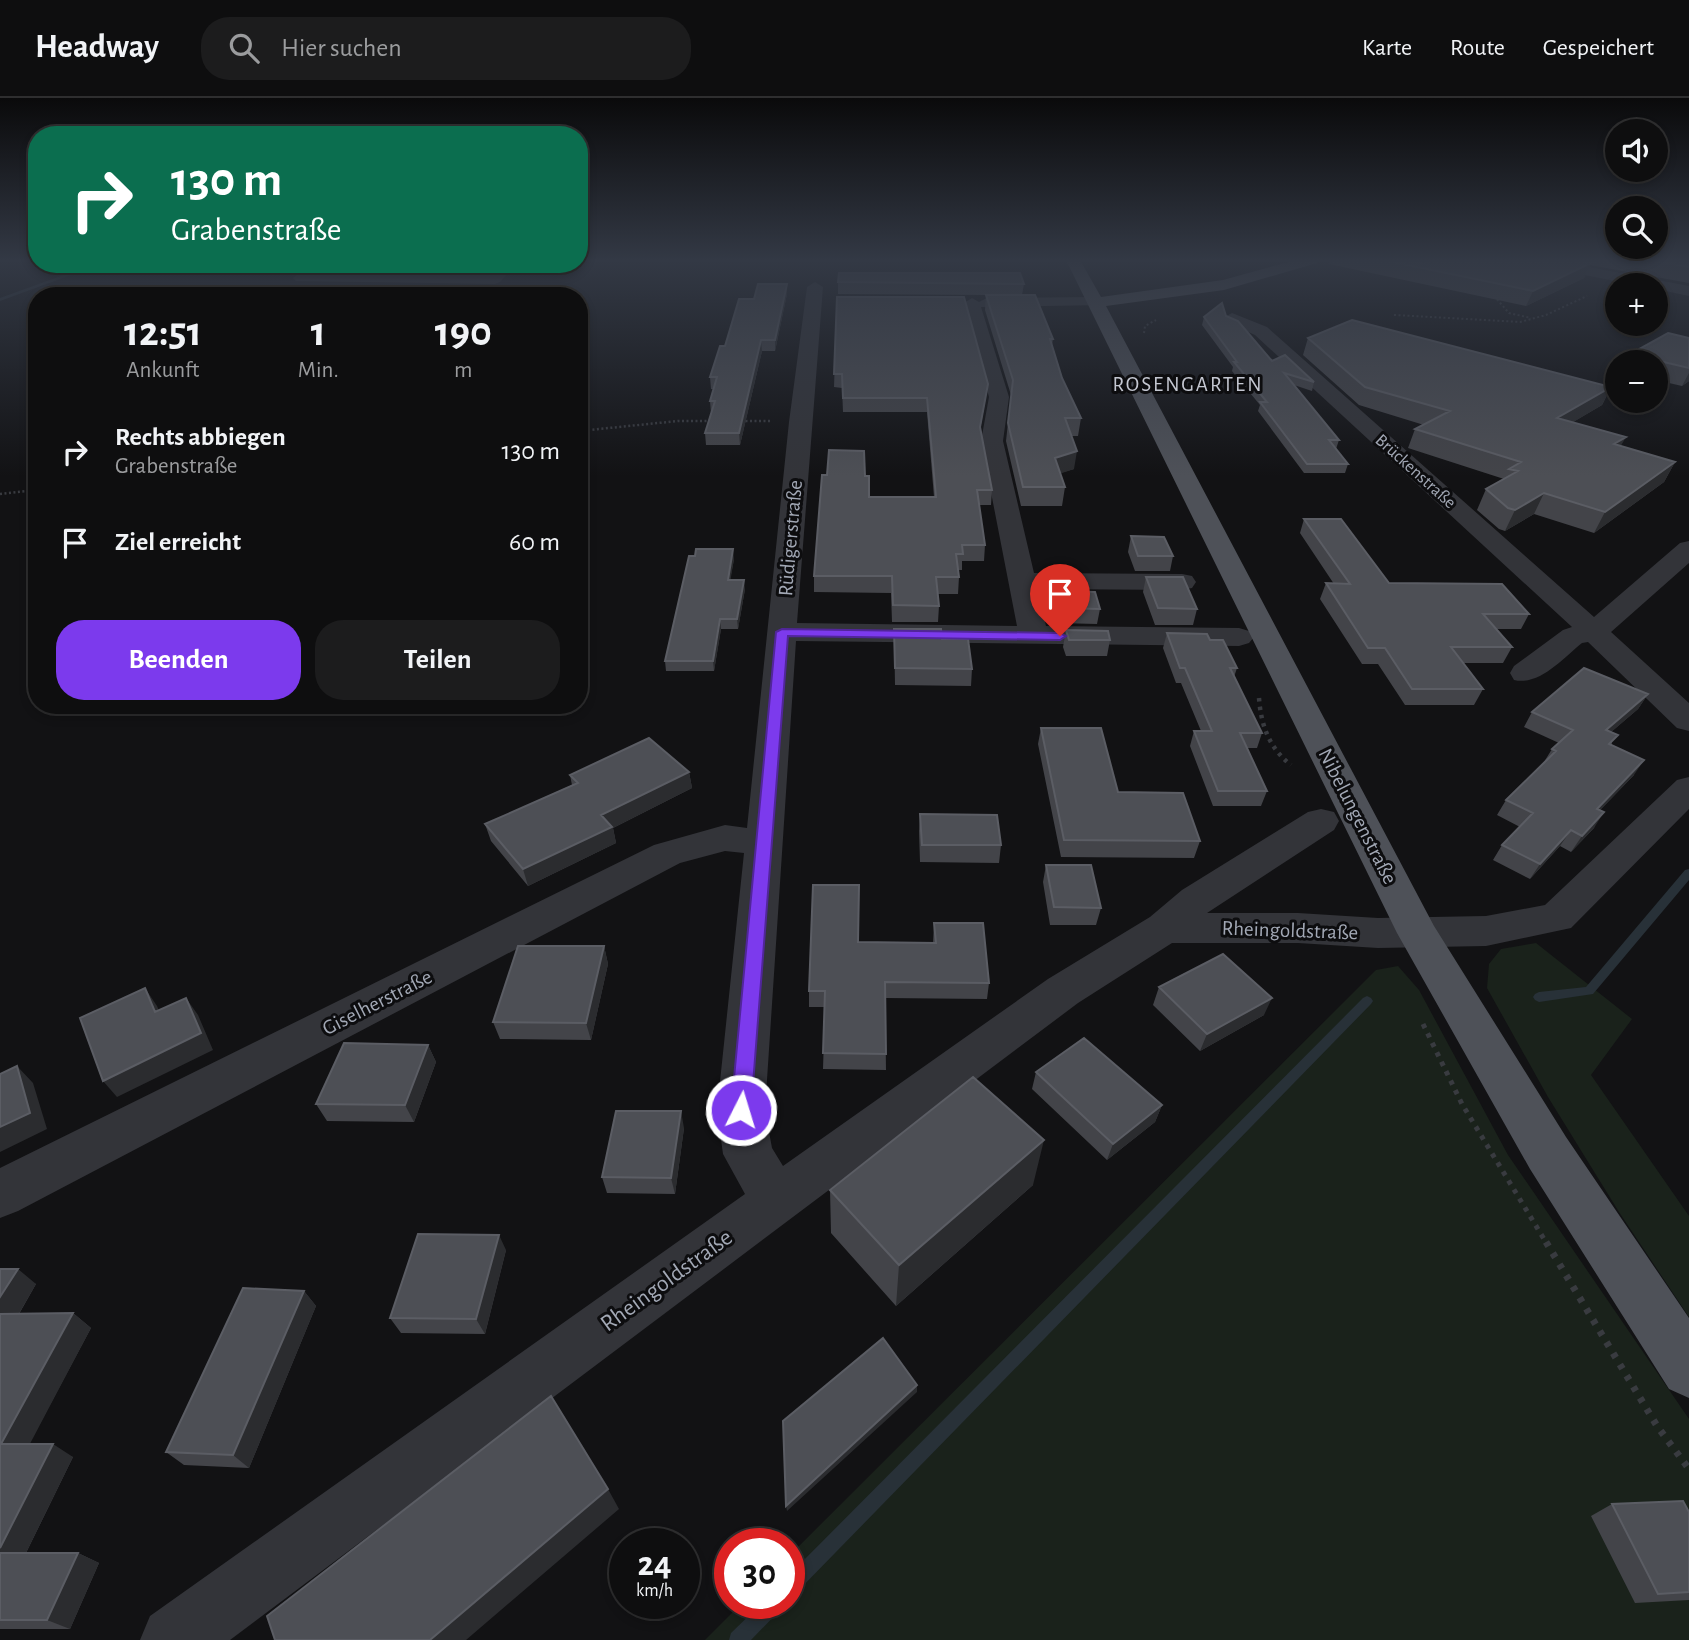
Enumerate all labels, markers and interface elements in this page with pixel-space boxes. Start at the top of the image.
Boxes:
search box [201,17,691,80]
icon: search [225,29,263,67]
text: Headway [35,31,159,64]
text: Hier suchen [281,35,402,61]
text: Karte [1362,36,1412,60]
text: Route [1450,36,1505,60]
text: Gespeichert [1543,36,1654,60]
map controls [1605,119,1668,413]
button: sound [1605,119,1668,182]
icon: right [56,154,147,245]
text: 130 m [171,156,282,205]
button: search [1605,196,1668,259]
text: Grabenstraße [171,214,341,246]
button: + [1605,273,1668,336]
text: 12:51 [124,311,202,353]
text: 1 [311,311,326,353]
text: 190 [435,311,492,353]
button: − [1605,350,1668,413]
text: Ankunft [126,359,199,382]
text: Min. [298,359,339,382]
text: m [454,359,473,382]
district label: ROSENGARTEN [1112,374,1264,395]
text: Rechts abbiegen [115,424,286,450]
street label: Brückenstraße [1372,431,1459,512]
icon: right [56,433,94,471]
text: 130 m [502,438,560,464]
text: Grabenstraße [115,455,237,478]
street label: Rüdigerstraße [775,479,806,597]
icon: arrive [56,524,94,562]
text: Ziel erreicht [115,529,241,555]
text: 60 m [509,529,560,555]
pin [1030,564,1090,636]
icon: arrive [1041,575,1079,613]
button: Beenden [56,620,301,700]
button: Teilen [315,620,560,700]
street label: Nibelungenstraße [1314,745,1401,887]
street label: Rheingoldstraße [1221,918,1359,943]
street label: Giselherstraße [319,966,435,1039]
position arrow [704,1073,778,1147]
street label: Rheingoldstraße [596,1225,737,1336]
speed limit sign: 30 [714,1528,805,1619]
text: 24 [637,1547,672,1582]
text: km/h [636,1582,673,1600]

